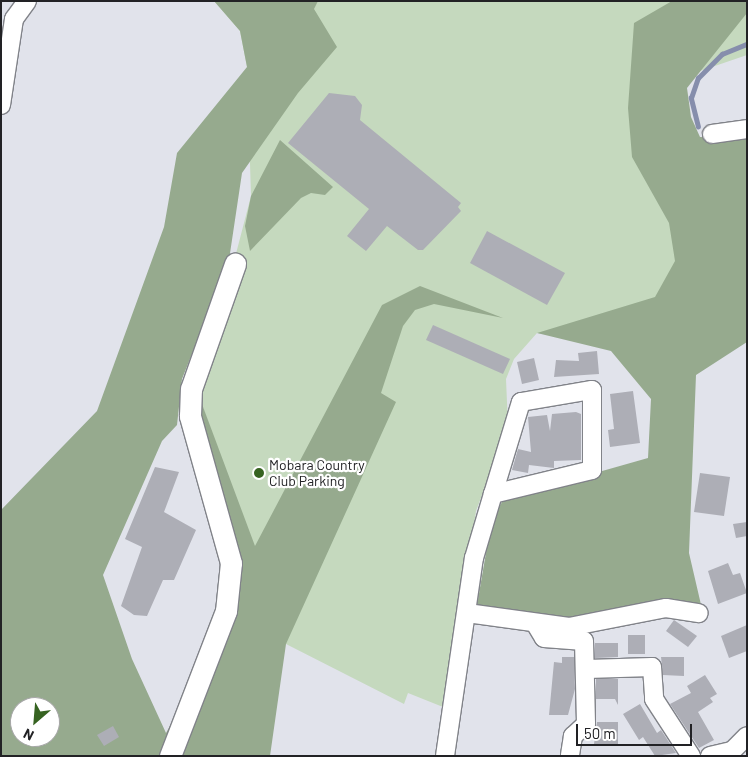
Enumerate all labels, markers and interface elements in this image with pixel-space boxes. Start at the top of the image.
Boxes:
place label: Mobara Country Club Parking [269,457,365,490]
marker: Mobara Country Club Parking [253,467,265,479]
north arrow [10,697,60,747]
scale bar [578,714,694,746]
text: 50 m [584,724,616,742]
text: N [20,725,36,745]

